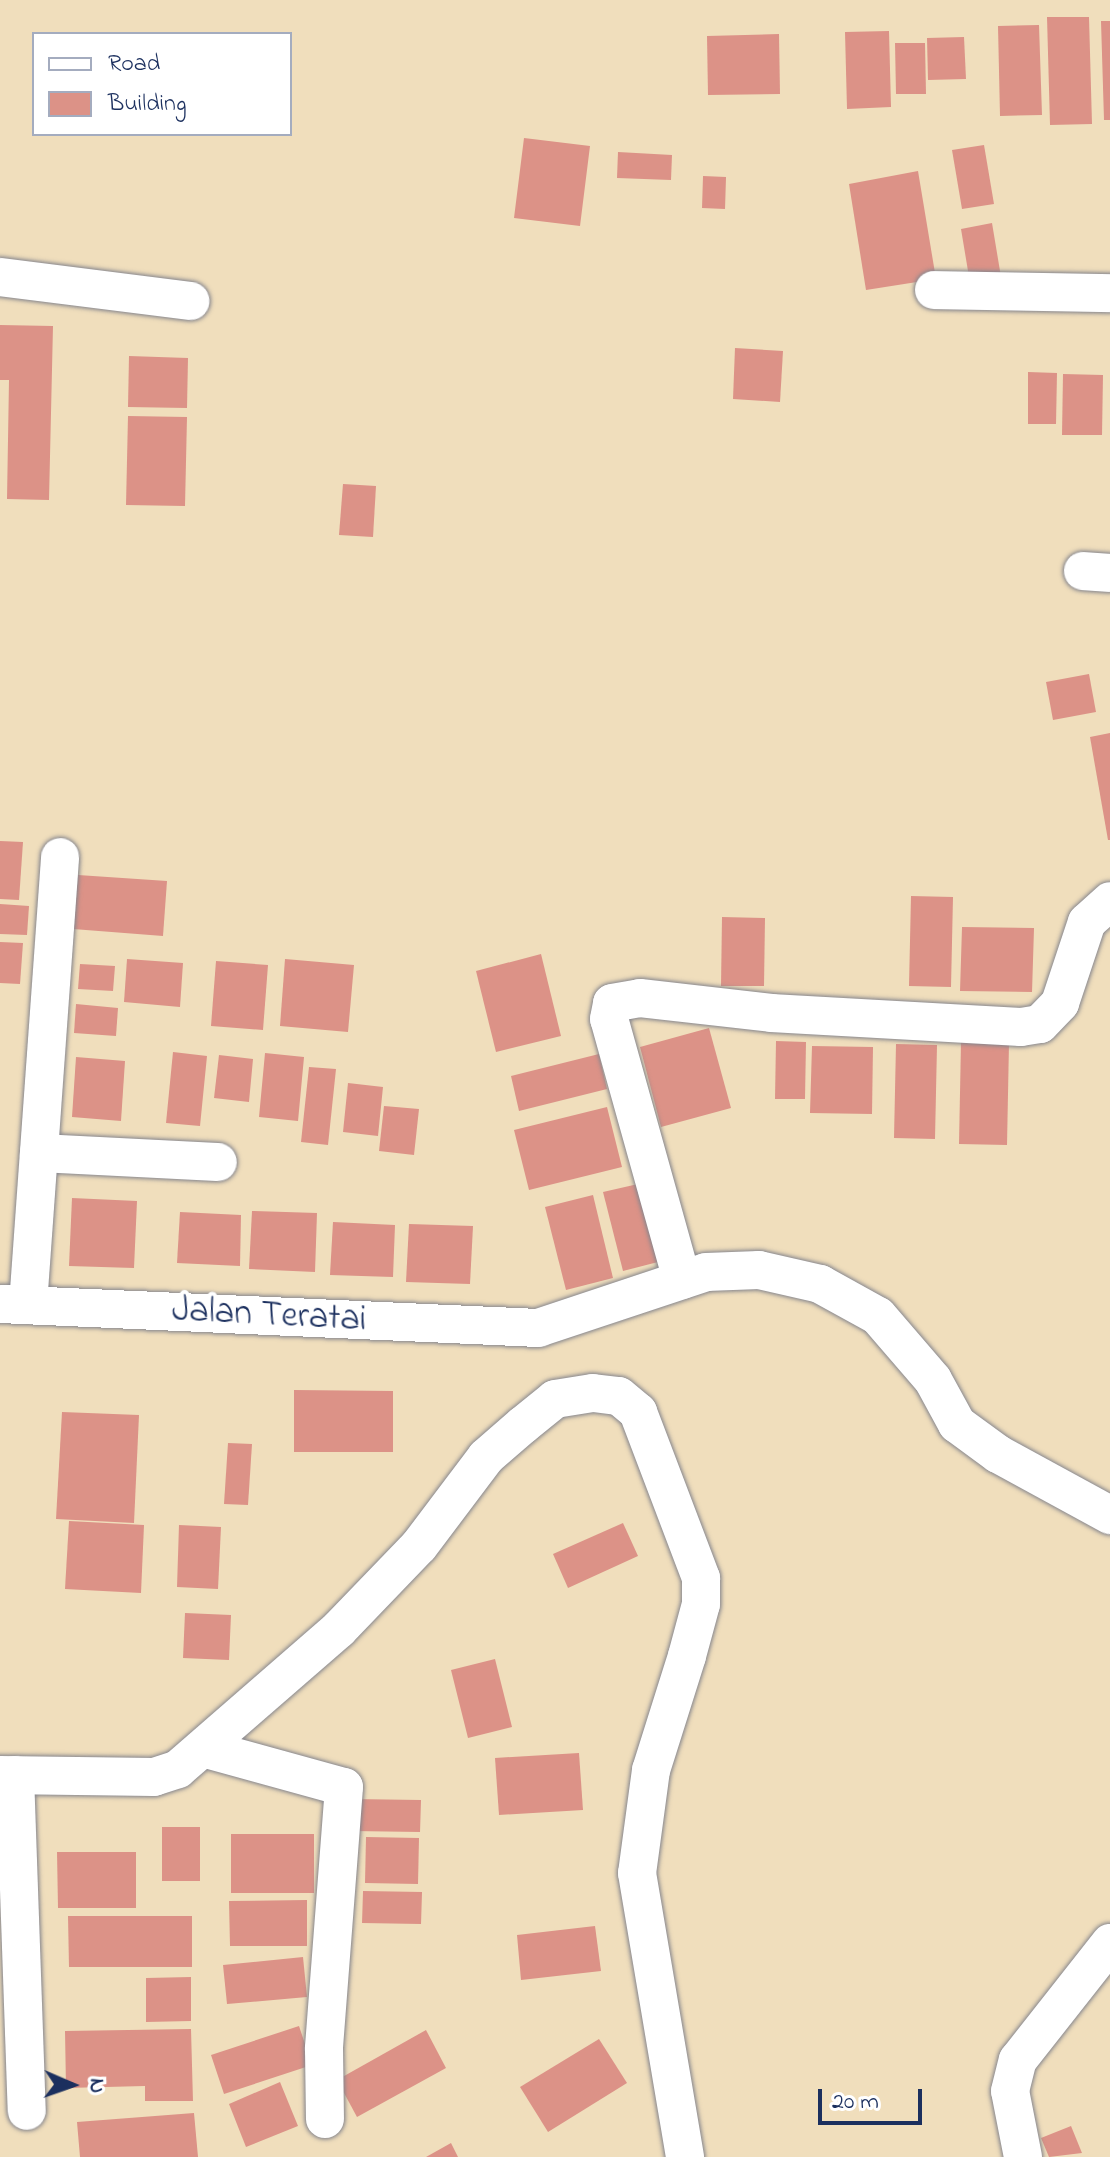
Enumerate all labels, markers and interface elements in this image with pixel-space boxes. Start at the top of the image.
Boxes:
legend [32,32,292,136]
text: Road [108,47,160,82]
text: Building [108,87,187,122]
street label: Jalan Teratai [171,1289,367,1343]
north arrow [32,2045,112,2125]
scale bar [822,2073,926,2123]
text: N [80,2078,112,2094]
text: 20 m [832,2085,879,2120]

